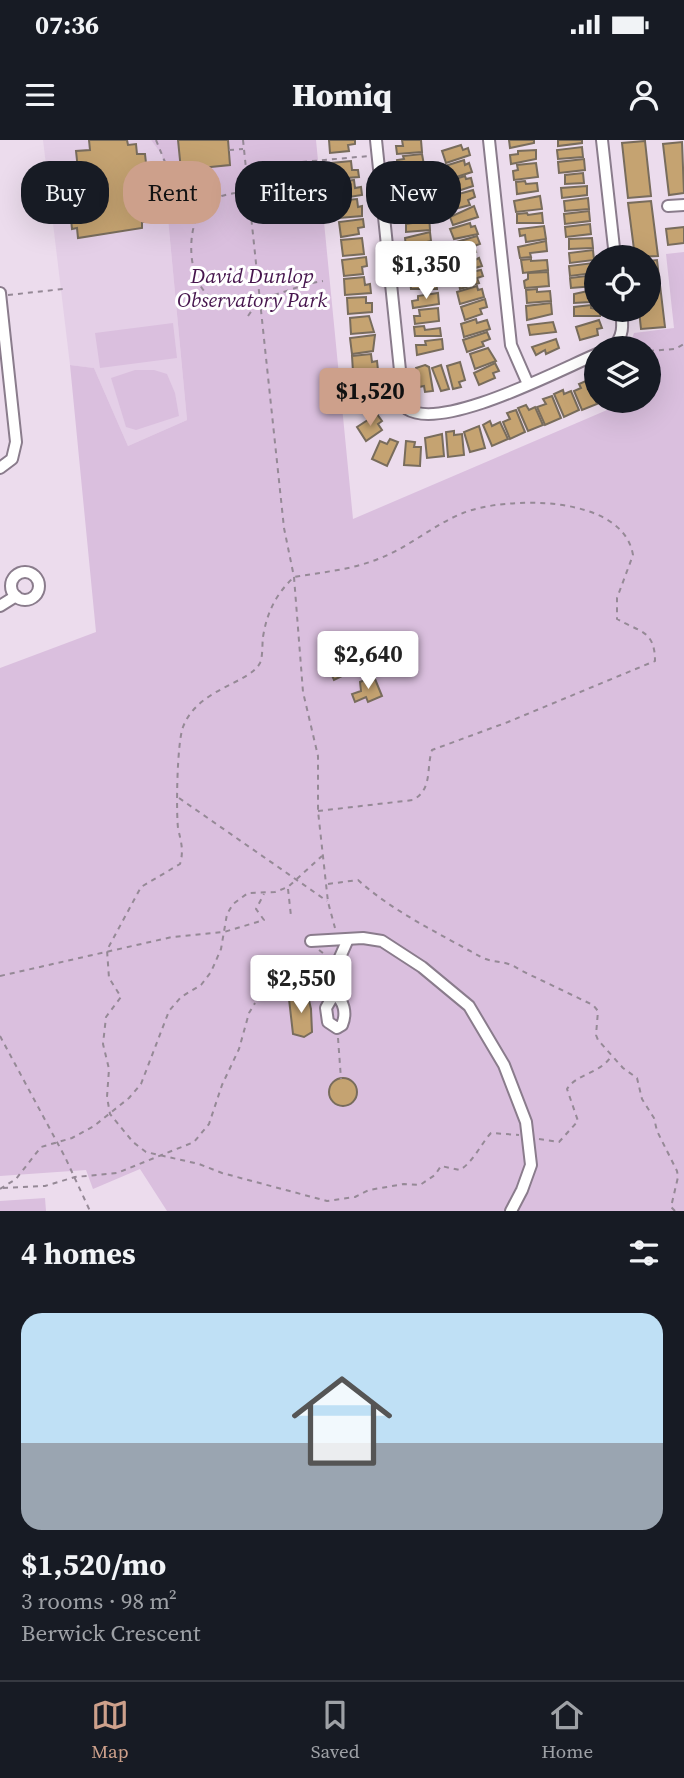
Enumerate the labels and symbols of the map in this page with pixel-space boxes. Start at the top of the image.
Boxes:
pin: $1,350 [369,242,483,301]
park label: David Dunlop Observatory Park [177,261,327,314]
pin: $1,520 [313,369,427,428]
pin: $2,640 [311,631,425,691]
pin: $2,550 [244,956,358,1015]

